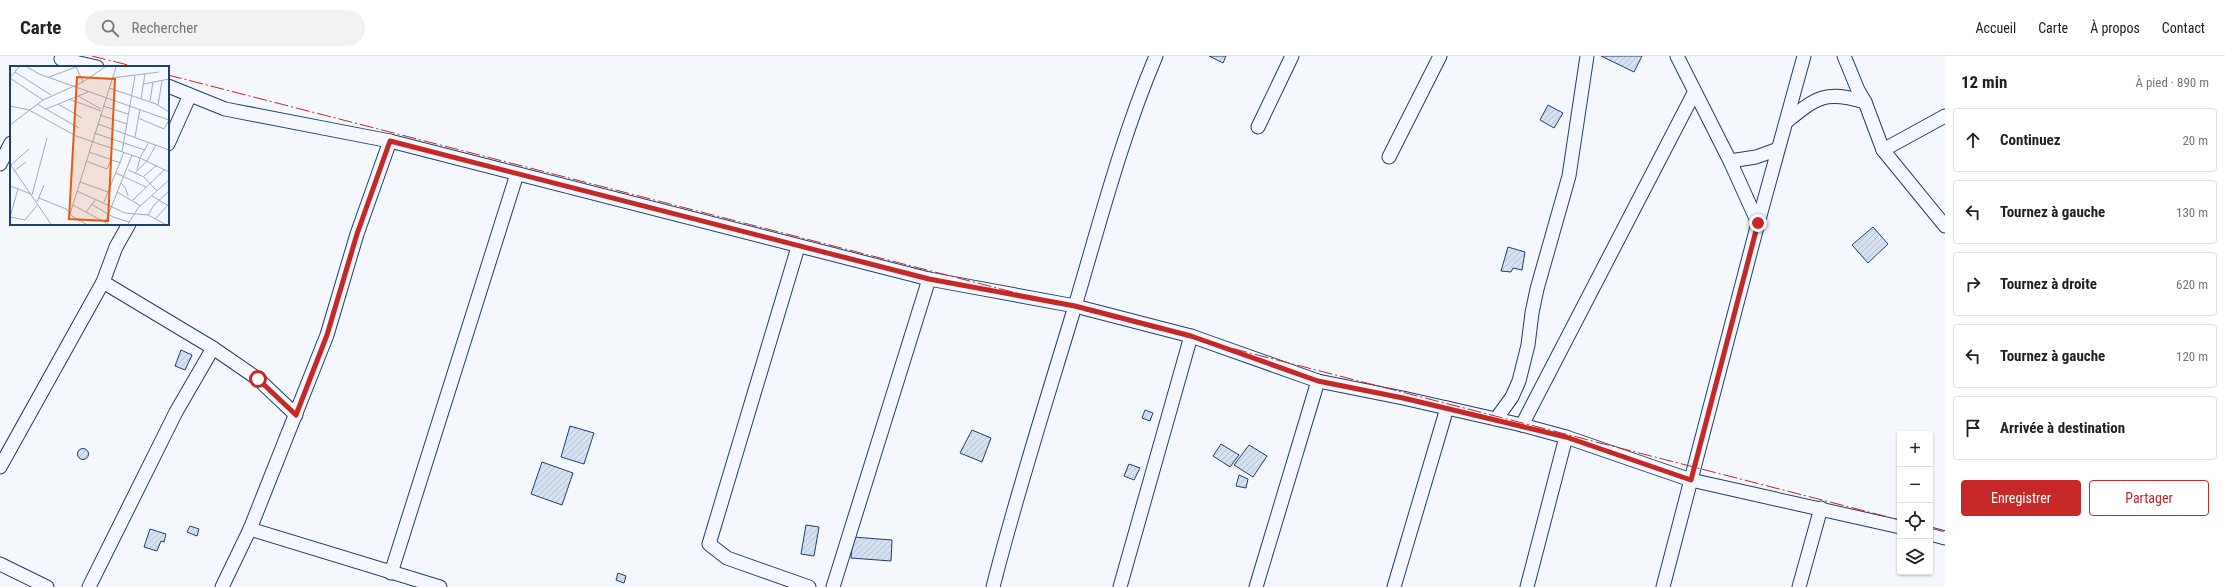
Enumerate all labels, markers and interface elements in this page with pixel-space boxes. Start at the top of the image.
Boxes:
search box [85,10,365,46]
text: Carte [20,16,61,39]
icon: search [99,17,121,39]
text: Rechercher [131,19,198,37]
text: Accueil [1975,20,2016,36]
text: Carte [2038,20,2068,36]
text: À propos [2090,20,2140,36]
text: Contact [2162,20,2205,36]
inset map [10,66,169,225]
text: 12 min [1961,72,2007,92]
text: À pied · 890 m [2135,75,2209,90]
icon: ahead [1962,129,1984,151]
text: Continuez [2000,131,2061,149]
text: 20 m [2182,133,2208,148]
icon: left [1962,201,1984,223]
text: Tournez à gauche [2000,203,2105,221]
text: 130 m [2176,205,2208,220]
route end [1749,214,1767,232]
icon: right [1962,273,1984,295]
text: Tournez à droite [2000,275,2097,293]
text: 620 m [2176,277,2208,292]
icon: left [1962,345,1984,367]
text: Tournez à gauche [2000,347,2105,365]
text: 120 m [2176,349,2208,364]
route start [249,370,267,388]
icon: arrive [1962,417,1984,439]
text: Arrivée à destination [2000,419,2125,437]
map controls [1897,431,1933,575]
button: + [1897,431,1933,467]
button: − [1897,467,1933,503]
button: Enregistrer [1961,480,2081,516]
button: Partager [2089,480,2209,516]
button: locate [1897,503,1933,539]
button: layers [1897,539,1933,575]

